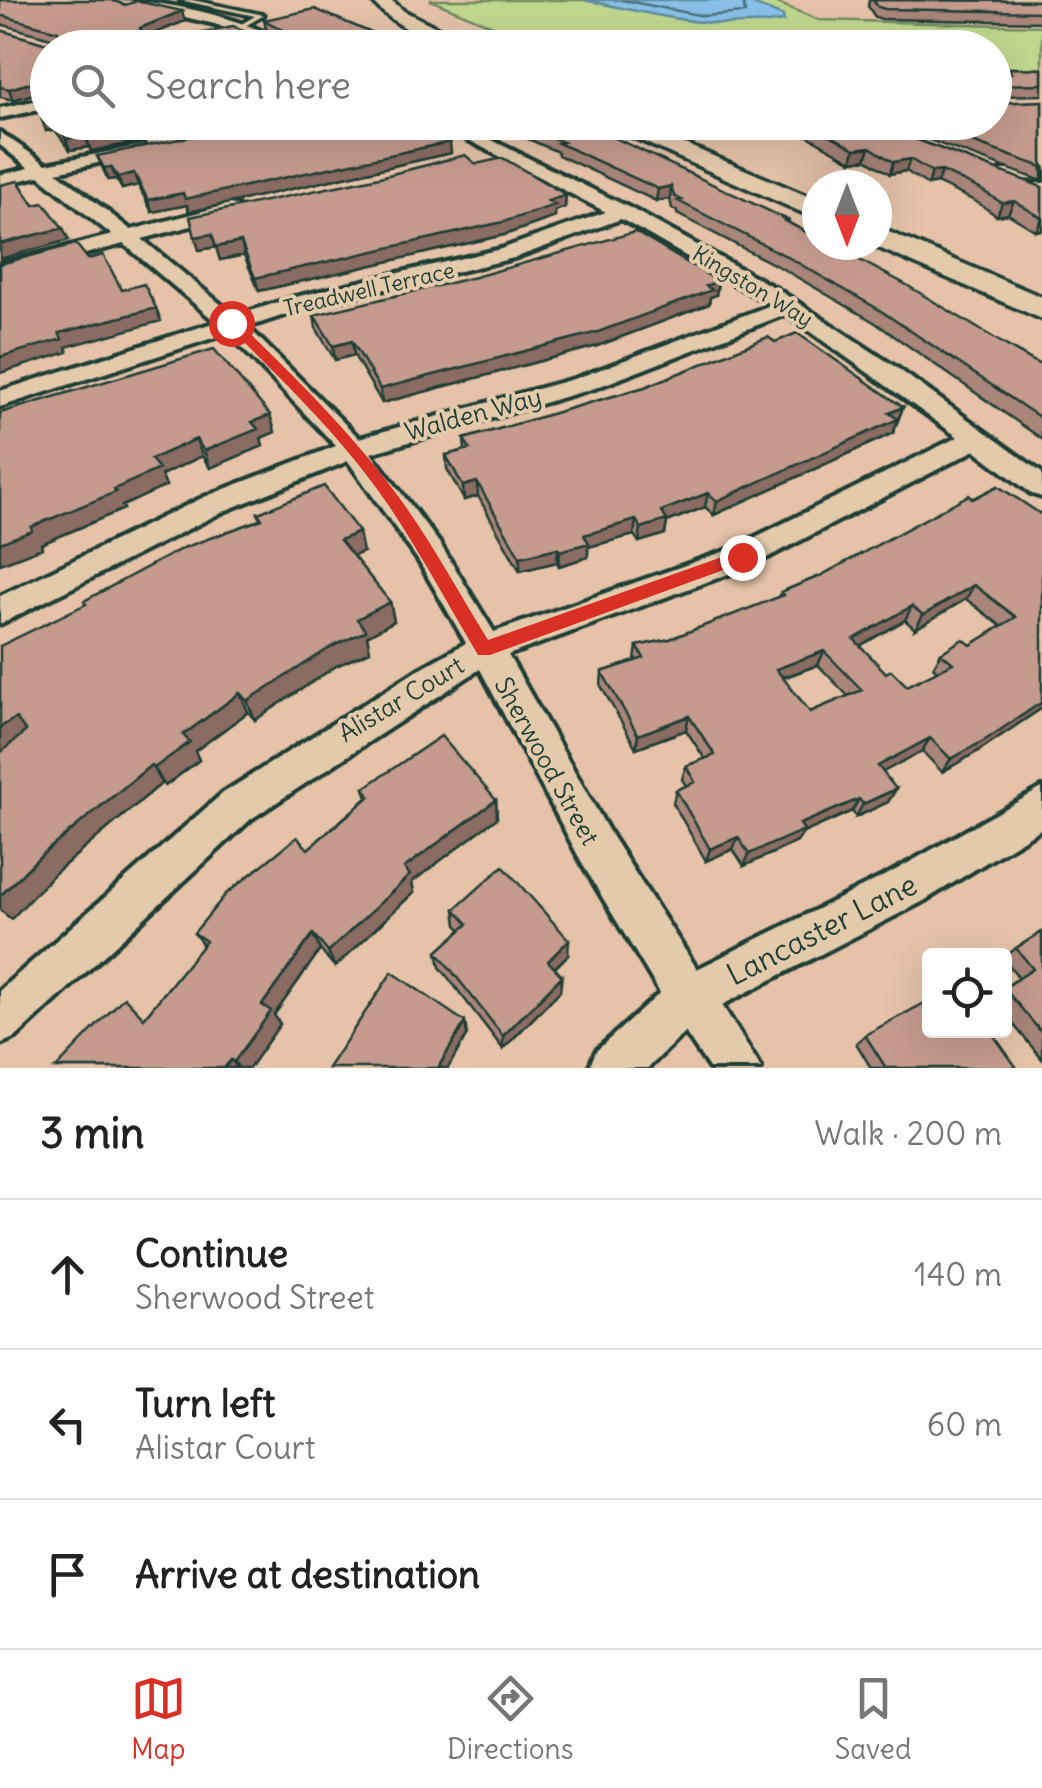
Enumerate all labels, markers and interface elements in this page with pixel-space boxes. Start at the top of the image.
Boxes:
search box [30,30,1012,140]
icon: search [65,58,120,113]
text: Search here [145,62,351,109]
north arrow [802,170,892,260]
street label: Kingston Way [688,239,818,333]
street label: Treadwell Terrace [281,256,457,322]
route start [209,301,255,347]
street label: Walden Way [401,380,545,448]
route end [720,535,766,581]
street label: Alistar Court [332,649,470,749]
street label: Sherwood Street [488,671,606,851]
street label: Lancaster Lane [720,865,923,993]
map controls [922,948,1012,1038]
button: locate [922,948,1012,1038]
text: 3 min [40,1107,144,1159]
text: Walk · 200 m [815,1113,1002,1154]
text: Continue [135,1230,288,1277]
icon: ahead [40,1247,95,1302]
text: 140 m [914,1254,1002,1295]
text: Sherwood Street [135,1277,375,1318]
text: Turn left [135,1380,275,1427]
icon: left [40,1397,95,1452]
text: 60 m [927,1404,1002,1445]
text: Alistar Court [135,1427,315,1468]
icon: arrive [40,1547,95,1602]
text: Arrive at destination [135,1551,480,1598]
tab: Map [131,1671,186,1767]
tab: Directions [447,1671,573,1767]
tab: Saved [835,1671,911,1767]

